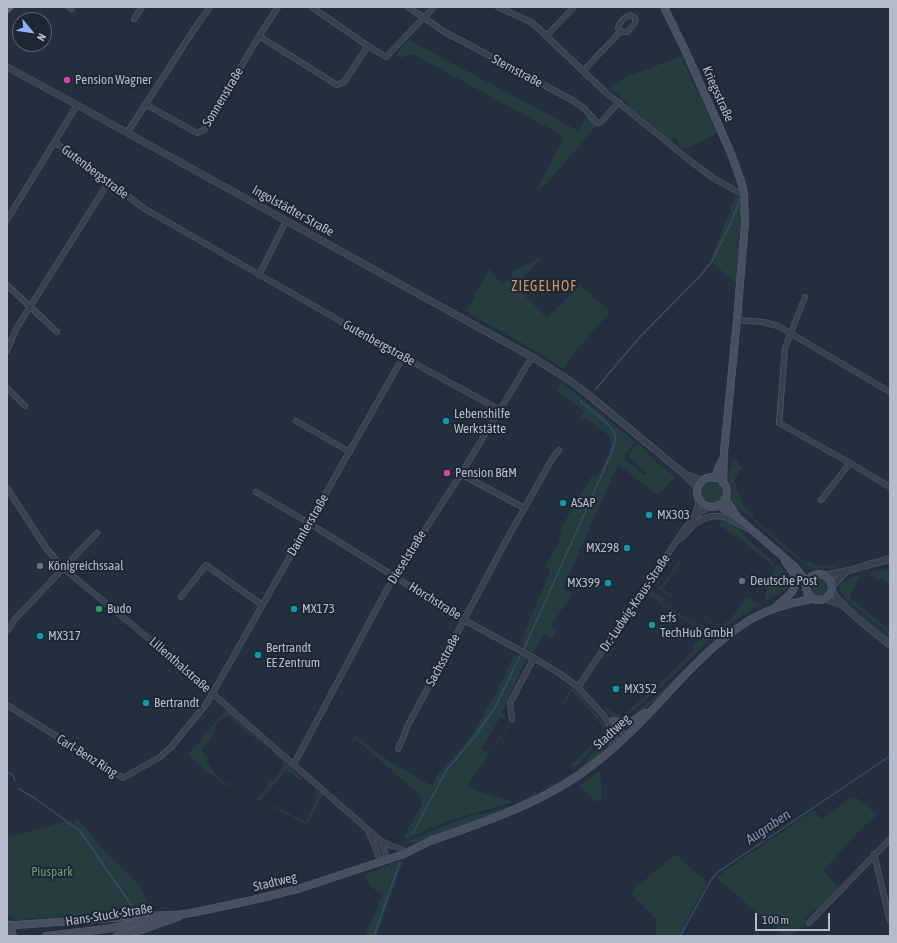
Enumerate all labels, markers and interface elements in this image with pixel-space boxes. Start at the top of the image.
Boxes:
north arrow [12,12,52,52]
text: N [35,32,48,43]
street label: Sternstraße [489,51,545,91]
street label: Kriegsstraße [699,64,737,124]
street label: Sonnenstraße [199,65,247,129]
place label: Pension Wagner [75,72,152,88]
marker: Pension Wagner [62,75,72,85]
street label: Gutenbergstraße [58,142,132,202]
street label: Ingolstädter Straße [249,182,337,240]
district label: ZIEGELHOF [511,279,577,295]
street label: Gutenbergstraße [340,317,418,369]
place label: Lebenshilfe Werkstätte [454,406,510,437]
marker: Lebenshilfe Werkstätte [441,416,451,426]
place label: Pension B&M [455,465,517,481]
marker: Pension B&M [442,468,452,478]
street label: Daimlerstraße [284,491,332,559]
place label: ASAP [571,495,596,511]
marker: ASAP [558,498,568,508]
place label: MX303 [657,507,690,523]
marker: MX303 [644,510,654,520]
street label: Dieselstraße [384,527,430,587]
place label: MX298 [586,540,619,556]
marker: MX298 [622,543,632,553]
street label: Dr.-Ludwig-Kraus-Straße [597,551,673,655]
place label: Königreichssaal [48,558,124,574]
marker: Königreichssaal [35,561,45,571]
place label: Deutsche Post [750,573,817,589]
place label: MX399 [567,575,600,591]
marker: Deutsche Post [737,576,747,586]
marker: MX399 [603,578,613,588]
street label: Horchstraße [406,579,464,623]
place label: Budo [107,601,132,617]
place label: MX173 [302,601,335,617]
marker: Budo [94,604,104,614]
marker: MX173 [289,604,299,614]
place label: e:fs TechHub GmbH [660,610,734,641]
marker: e:fs TechHub GmbH [647,620,657,630]
place label: MX317 [48,628,81,644]
marker: MX317 [35,631,45,641]
street label: Sachsstraße [423,631,463,689]
street label: Lilienthalstraße [146,634,214,696]
place label: Bertrandt EE Zentrum [266,640,320,671]
marker: Bertrandt EE Zentrum [253,650,263,660]
place label: MX352 [624,681,657,697]
marker: MX352 [611,684,621,694]
place label: Bertrandt [154,695,199,711]
marker: Bertrandt [141,698,151,708]
street label: Stadtweg [590,711,634,753]
street label: Carl-Benz Ring [54,731,120,781]
water label: Augraben [742,806,794,848]
park label: Piuspark [31,864,73,880]
street label: Stadtweg [252,869,298,895]
street label: Hans-Stuck-Straße [64,900,154,930]
scale bar [757,905,832,931]
text: 100 m [762,913,789,927]

